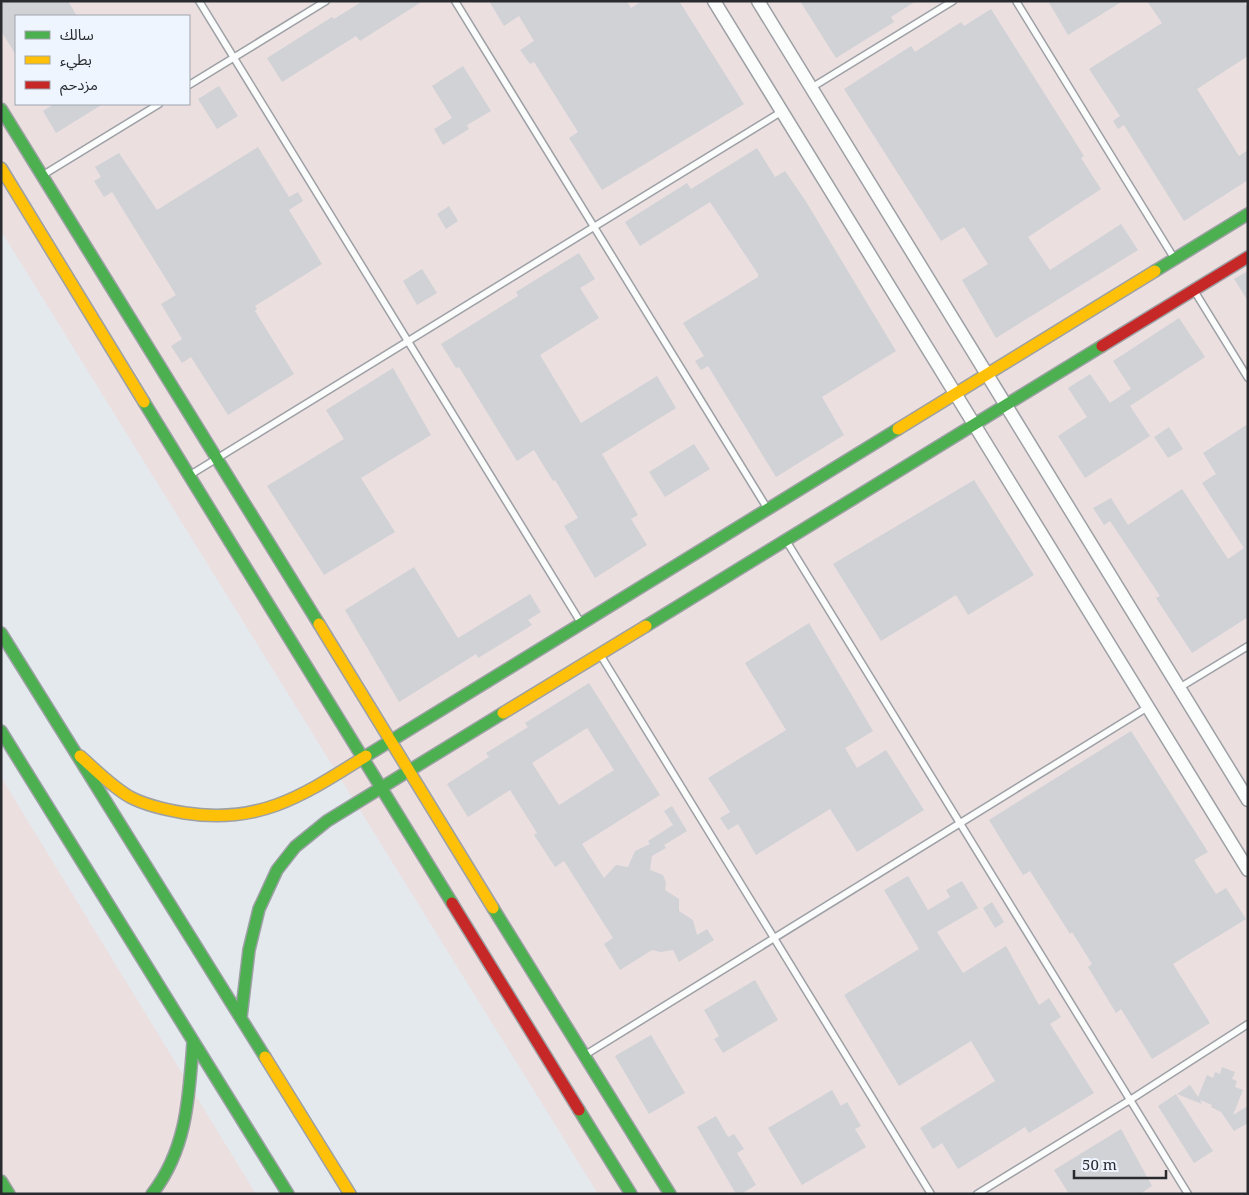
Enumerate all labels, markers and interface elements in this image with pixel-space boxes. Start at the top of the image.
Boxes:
legend [15,15,190,105]
text: سالك [60,24,94,44]
text: بطيء [60,49,92,71]
text: مزدحم [60,74,98,96]
scale bar [1074,1148,1166,1180]
text: 50 m [1082,1154,1117,1174]

